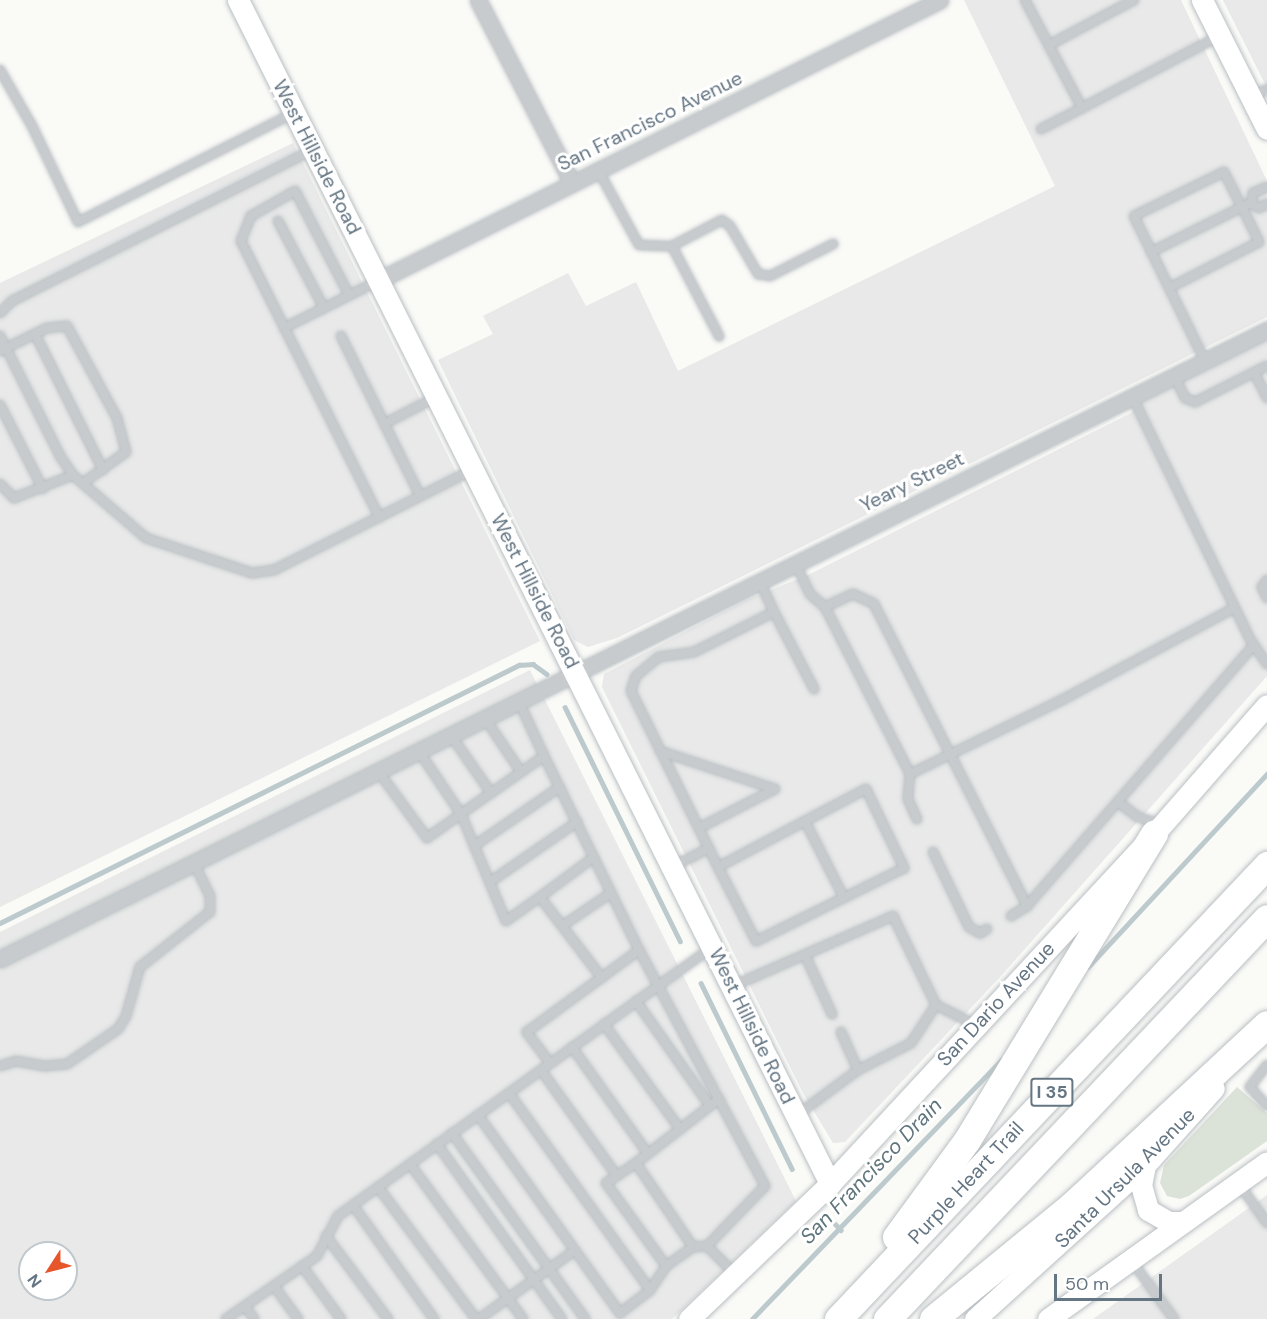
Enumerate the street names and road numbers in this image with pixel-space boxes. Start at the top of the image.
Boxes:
street label: San Francisco Avenue [554,66,746,176]
street label: West Hillside Road [268,76,366,238]
street label: Yeary Street [856,447,968,517]
street label: West Hillside Road [486,510,584,672]
street label: San Dario Avenue [932,937,1060,1071]
street label: West Hillside Road [704,944,800,1108]
road number: I 35 [1030,1077,1074,1107]
street label: Santa Ursula Avenue [1050,1103,1200,1253]
street label: Purple Heart Trail [903,1117,1029,1249]

